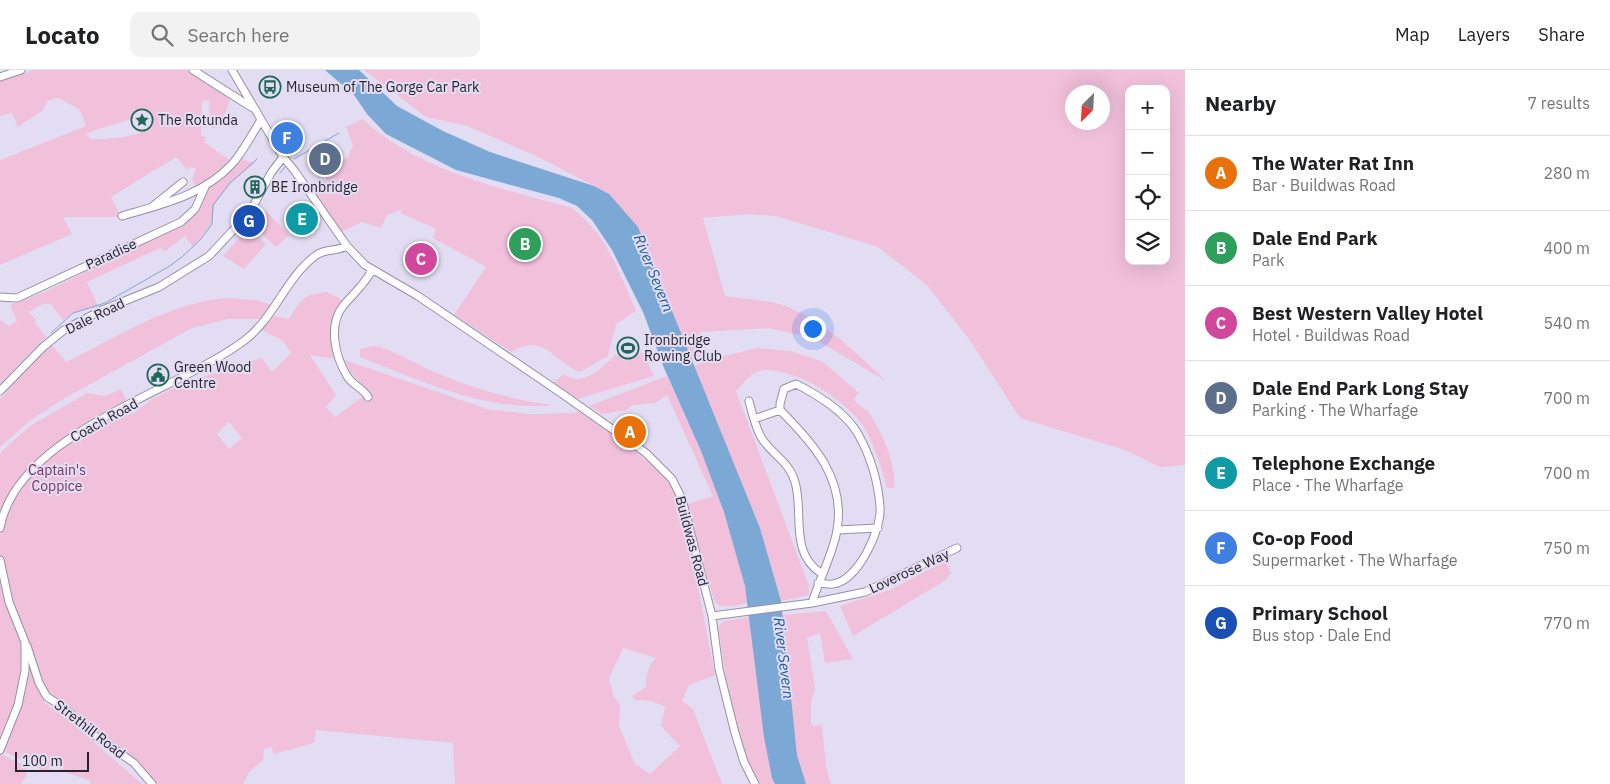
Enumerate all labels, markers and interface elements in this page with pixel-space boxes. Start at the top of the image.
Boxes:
search box [130,12,480,57]
text: Locato [25,19,100,51]
icon: search [148,21,176,49]
text: Search here [188,23,289,47]
text: Map [1395,23,1430,46]
text: Layers [1458,23,1510,46]
text: Share [1538,23,1585,46]
bus stop icon: Museum of The Gorge Car Park [258,75,282,99]
place label: Museum of The Gorge Car Park [286,78,480,96]
north arrow [1065,85,1110,130]
map controls [1125,85,1170,265]
button: + [1125,85,1170,130]
text: Nearby [1205,89,1276,117]
text: 7 results [1527,93,1590,113]
place icon: The Rotunda [130,108,154,132]
place label: The Rotunda [158,111,238,129]
pin: F [271,119,303,157]
button: − [1125,130,1170,175]
pin: D [309,140,341,178]
text: The Water Rat Inn [1252,151,1414,175]
text: A [1216,163,1226,183]
text: 280 m [1543,163,1590,183]
building icon: BE Ironbridge [243,175,267,199]
button: locate [1125,175,1170,220]
text: Bar · Buildwas Road [1252,175,1396,195]
place label: BE Ironbridge [271,178,358,196]
pin: E [286,200,318,238]
pin: G [233,202,265,240]
button: layers [1125,220,1170,265]
pin: B [509,225,541,263]
text: Dale End Park [1252,226,1378,250]
water label: River Severn [630,231,678,315]
street label: Paradise [82,234,140,274]
text: B [1216,238,1226,258]
text: 400 m [1543,238,1590,258]
pin: C [405,240,437,278]
text: Park [1252,250,1284,270]
street label: Dale Road [62,294,128,338]
text: Best Western Valley Hotel [1252,301,1483,325]
text: C [1216,313,1226,333]
text: 540 m [1543,313,1590,333]
your location [800,316,826,342]
text: Hotel · Buildwas Road [1252,325,1410,345]
place label: Ironbridge Rowing Club [644,331,722,365]
sports icon: Ironbridge Rowing Club [616,336,640,360]
place label: Green Wood Centre [174,358,252,392]
public building icon: Green Wood Centre [146,363,170,387]
text: Dale End Park Long Stay [1252,376,1469,400]
text: D [1215,388,1227,408]
text: 700 m [1543,388,1590,408]
street label: Coach Road [67,394,141,446]
text: Parking · The Wharfage [1252,400,1418,420]
pin: A [614,413,646,451]
text: Telephone Exchange [1252,451,1435,475]
park label: Captain's Coppice [28,461,86,495]
text: E [1216,463,1226,483]
text: 700 m [1543,463,1590,483]
text: Place · The Wharfage [1252,475,1404,495]
street label: Buildwas Road [671,494,713,588]
text: Co-op Food [1252,526,1353,550]
text: F [1216,538,1226,558]
text: 750 m [1543,538,1590,558]
street label: Loverose Way [866,545,952,597]
text: Supermarket · The Wharfage [1252,550,1458,570]
text: Primary School [1252,601,1388,625]
text: G [1215,613,1227,633]
text: 770 m [1543,613,1590,633]
water label: River Severn [770,616,798,700]
text: Bus stop · Dale End [1252,625,1391,645]
street label: Strethill Road [51,696,129,762]
scale bar [15,749,89,772]
text: 100 m [22,752,63,770]

